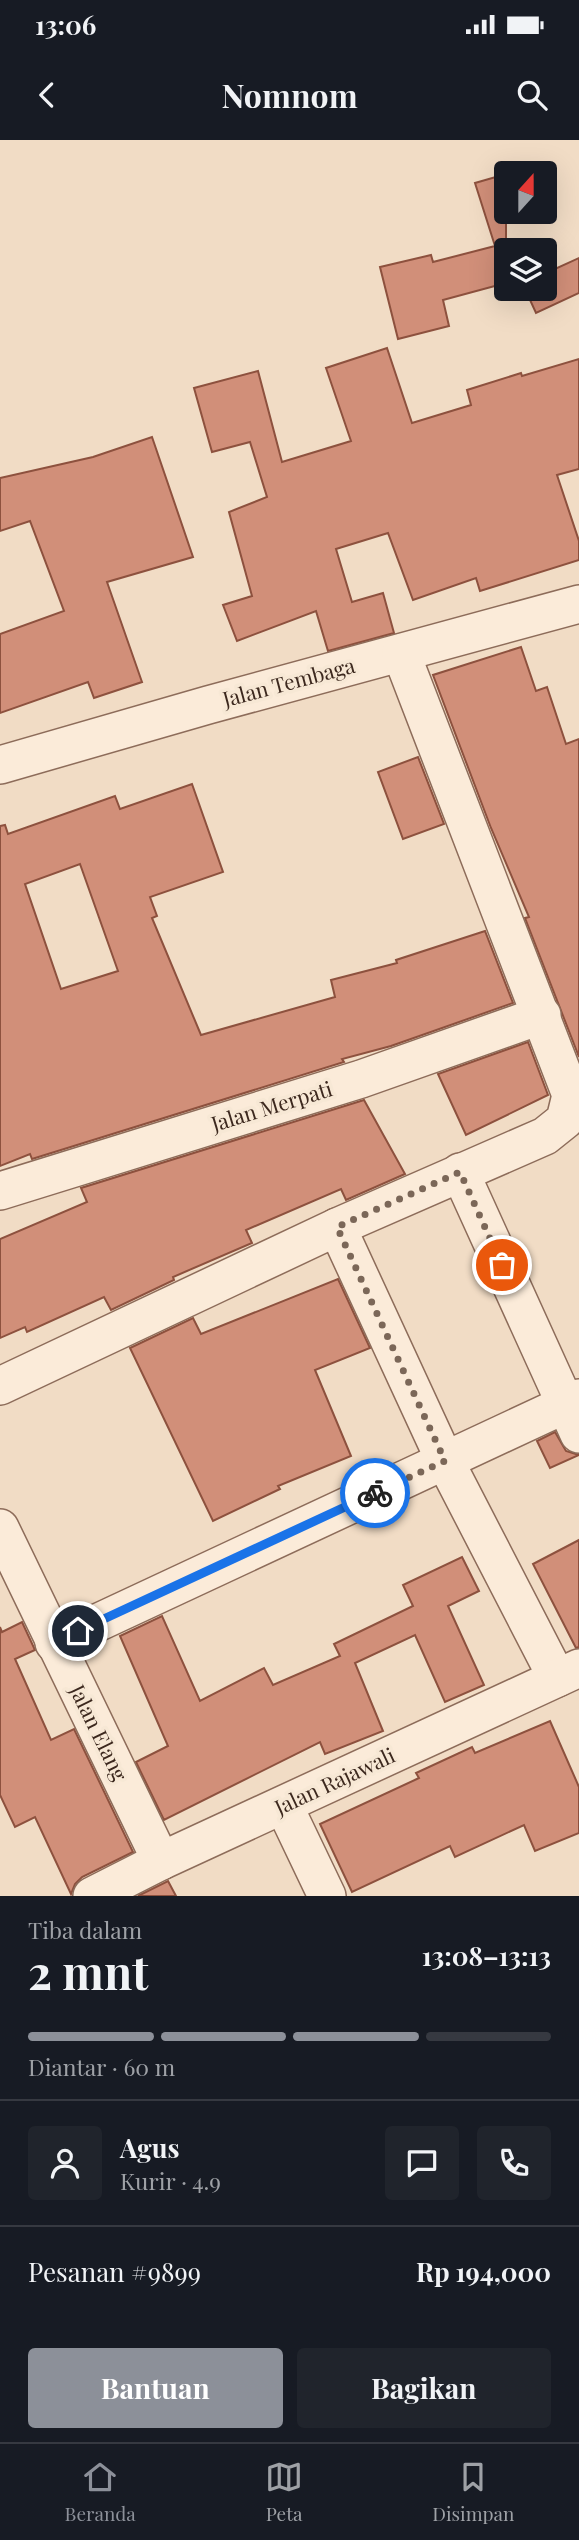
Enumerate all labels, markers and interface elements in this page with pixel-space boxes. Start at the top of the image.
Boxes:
text: 13:06 [35,7,96,42]
text: Nomnom [221,73,358,116]
icon: back [28,76,66,114]
icon: search [513,76,551,114]
north arrow [494,161,556,224]
map controls [494,161,557,301]
button: layers [494,238,557,301]
street label: Jalan Tembaga [218,650,358,712]
street label: Jalan Merpati [206,1073,335,1137]
pin [472,1235,532,1295]
icon: bag [483,1246,521,1284]
courier [340,1458,410,1528]
icon: bike [356,1474,394,1512]
pin [48,1601,108,1661]
icon: home [59,1612,97,1650]
street label: Jalan Elang [64,1678,135,1785]
street label: Jalan Rajawali [269,1740,399,1821]
text: Tiba dalam [28,1914,142,1945]
text: 13:08–13:13 [422,1938,551,1973]
text: 2 mnt [28,1940,148,2002]
text: Diantar · 60 m [28,2051,175,2082]
button: person [28,2126,102,2200]
button: chat [385,2126,459,2200]
button: phone [477,2126,551,2200]
text: Agus [120,2130,180,2165]
text: Kurir · 4.9 [120,2165,221,2196]
text: Pesanan #9899 [28,2254,201,2289]
text: Rp 194,000 [416,2254,551,2289]
button: Bantuan [28,2348,283,2428]
button: Bagikan [297,2348,551,2428]
tab: Beranda [65,2458,136,2526]
tab: Peta [265,2458,303,2526]
tab: Disimpan [432,2458,514,2526]

